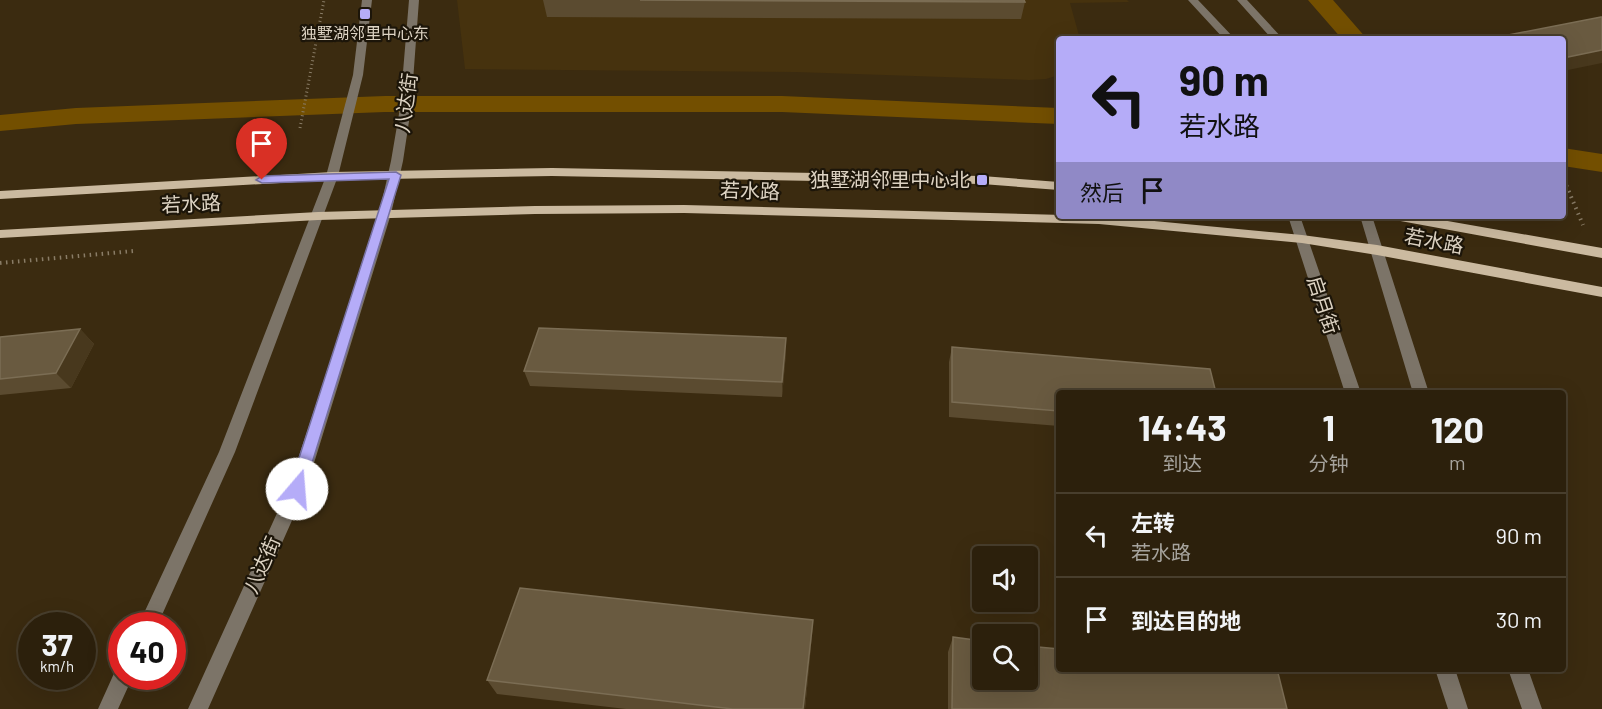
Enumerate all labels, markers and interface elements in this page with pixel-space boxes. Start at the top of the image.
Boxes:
marker: 独墅湖邻里中心东 [358,7,372,21]
place label: 独墅湖邻里中心东 [301,23,429,42]
text: 90 m [1179,54,1269,104]
icon: left [1080,60,1158,138]
street label: 八达街 [389,71,421,134]
text: 若水路 [1179,109,1260,141]
pin [236,118,287,180]
icon: arrive [245,127,278,160]
place label: 独墅湖邻里中心北 [810,167,970,191]
marker: 独墅湖邻里中心北 [975,173,989,187]
icon: arrive [1136,174,1169,207]
street label: 若水路 [720,177,780,203]
text: 然后 [1080,179,1124,205]
street label: 若水路 [160,189,222,217]
street label: 若水路 [1402,223,1466,258]
street label: 启月街 [1303,272,1345,337]
text: 14:43 [1138,405,1227,448]
text: 1 [1322,405,1335,448]
text: 120 [1431,407,1484,450]
text: m [1449,450,1466,474]
text: 到达 [1162,451,1202,475]
text: 分钟 [1309,451,1349,475]
position arrow [265,457,329,521]
text: 左转 [1131,509,1175,535]
icon: left [1080,519,1113,552]
text: 90 m [1496,522,1542,548]
street label: 八达街 [238,532,284,597]
text: 若水路 [1131,540,1191,564]
map controls [972,546,1038,690]
button: sound [972,546,1038,612]
icon: arrive [1080,603,1113,636]
text: 30 m [1496,606,1542,632]
text: 到达目的地 [1131,607,1241,633]
speed limit sign: 40 [108,612,186,690]
button: search [972,624,1038,690]
text: 37 [41,626,73,662]
text: km/h [40,657,74,675]

